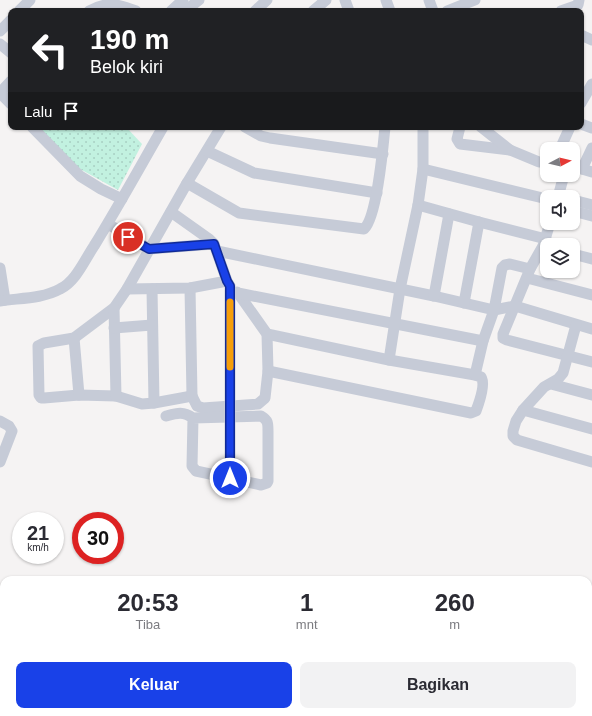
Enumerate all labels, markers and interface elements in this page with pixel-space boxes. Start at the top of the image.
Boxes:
icon: left [24,24,76,76]
text: 190 m [90,24,169,55]
text: Belok kiri [90,57,163,77]
icon: arrive [60,100,82,122]
text: Lalu [24,103,52,120]
north arrow [540,142,580,182]
map controls [540,142,580,278]
button: sound [540,190,580,230]
pin [111,220,145,254]
icon: arrive [117,226,139,248]
button: layers [540,238,580,278]
position arrow [209,457,251,499]
speed limit sign: 30 [72,512,124,564]
text: 21 [27,522,49,544]
text: km/h [27,542,49,553]
text: 20:53 [117,589,179,616]
text: 1 [300,589,313,616]
text: 260 [435,589,475,616]
text: Tiba [136,617,160,632]
text: mnt [296,617,318,632]
text: m [449,617,460,632]
button: Keluar [16,662,292,708]
button: Bagikan [300,662,576,708]

